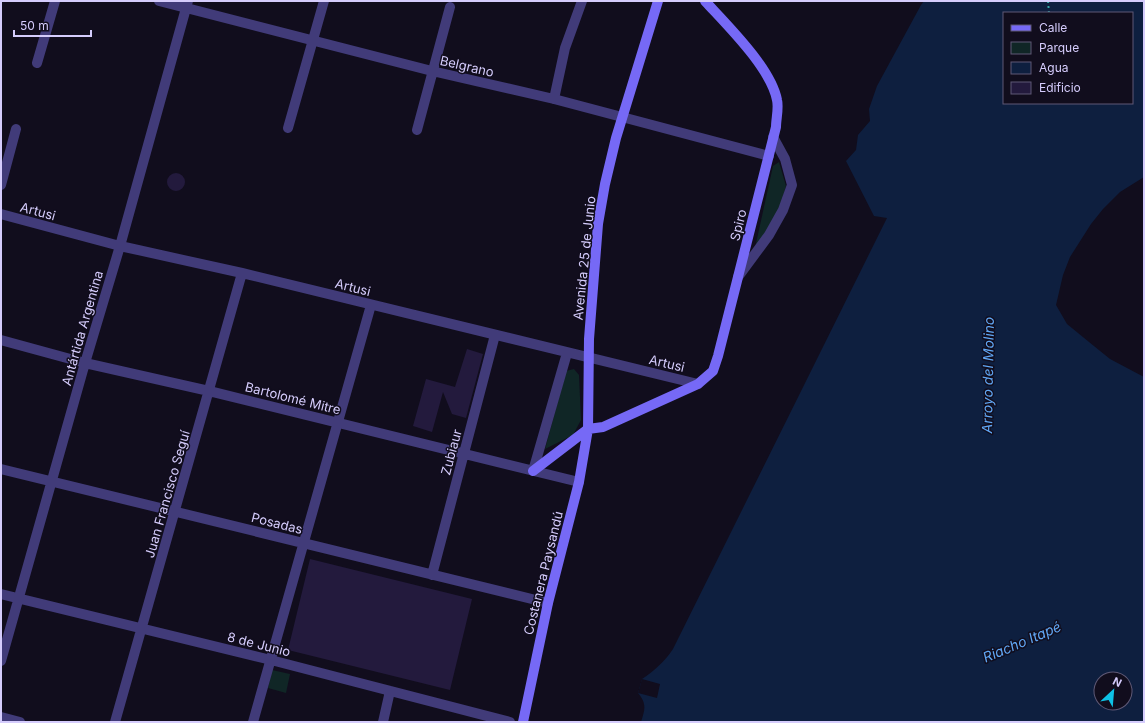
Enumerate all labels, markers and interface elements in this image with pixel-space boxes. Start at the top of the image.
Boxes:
scale bar [14,12,91,38]
legend [1003,12,1133,104]
text: 50 m [20,18,49,33]
text: Calle [1039,20,1067,35]
text: Parque [1039,40,1079,55]
street label: Belgrano [438,52,496,80]
text: Agua [1039,60,1068,75]
text: Edificio [1039,80,1081,95]
street label: Avenida 25 de Junio [570,195,599,321]
street label: Artusi [19,199,57,223]
street label: Spiro [726,207,750,242]
street label: Antártida Argentina [58,269,106,387]
street label: Artusi [334,275,372,299]
water label: Arroyo del Molino [978,316,997,435]
street label: Artusi [648,351,686,375]
street label: Bartolomé Mitre [244,378,342,418]
street label: Zubiaur [437,427,465,477]
street label: Juan Francisco Seguí [141,428,193,560]
street label: Posadas [250,509,304,537]
street label: Costanera Paysandú [520,509,566,637]
water label: Riacho Itapé [980,617,1063,666]
street label: 8 de Junio [226,628,292,660]
north arrow [1093,671,1133,711]
text: N [1111,674,1124,690]

